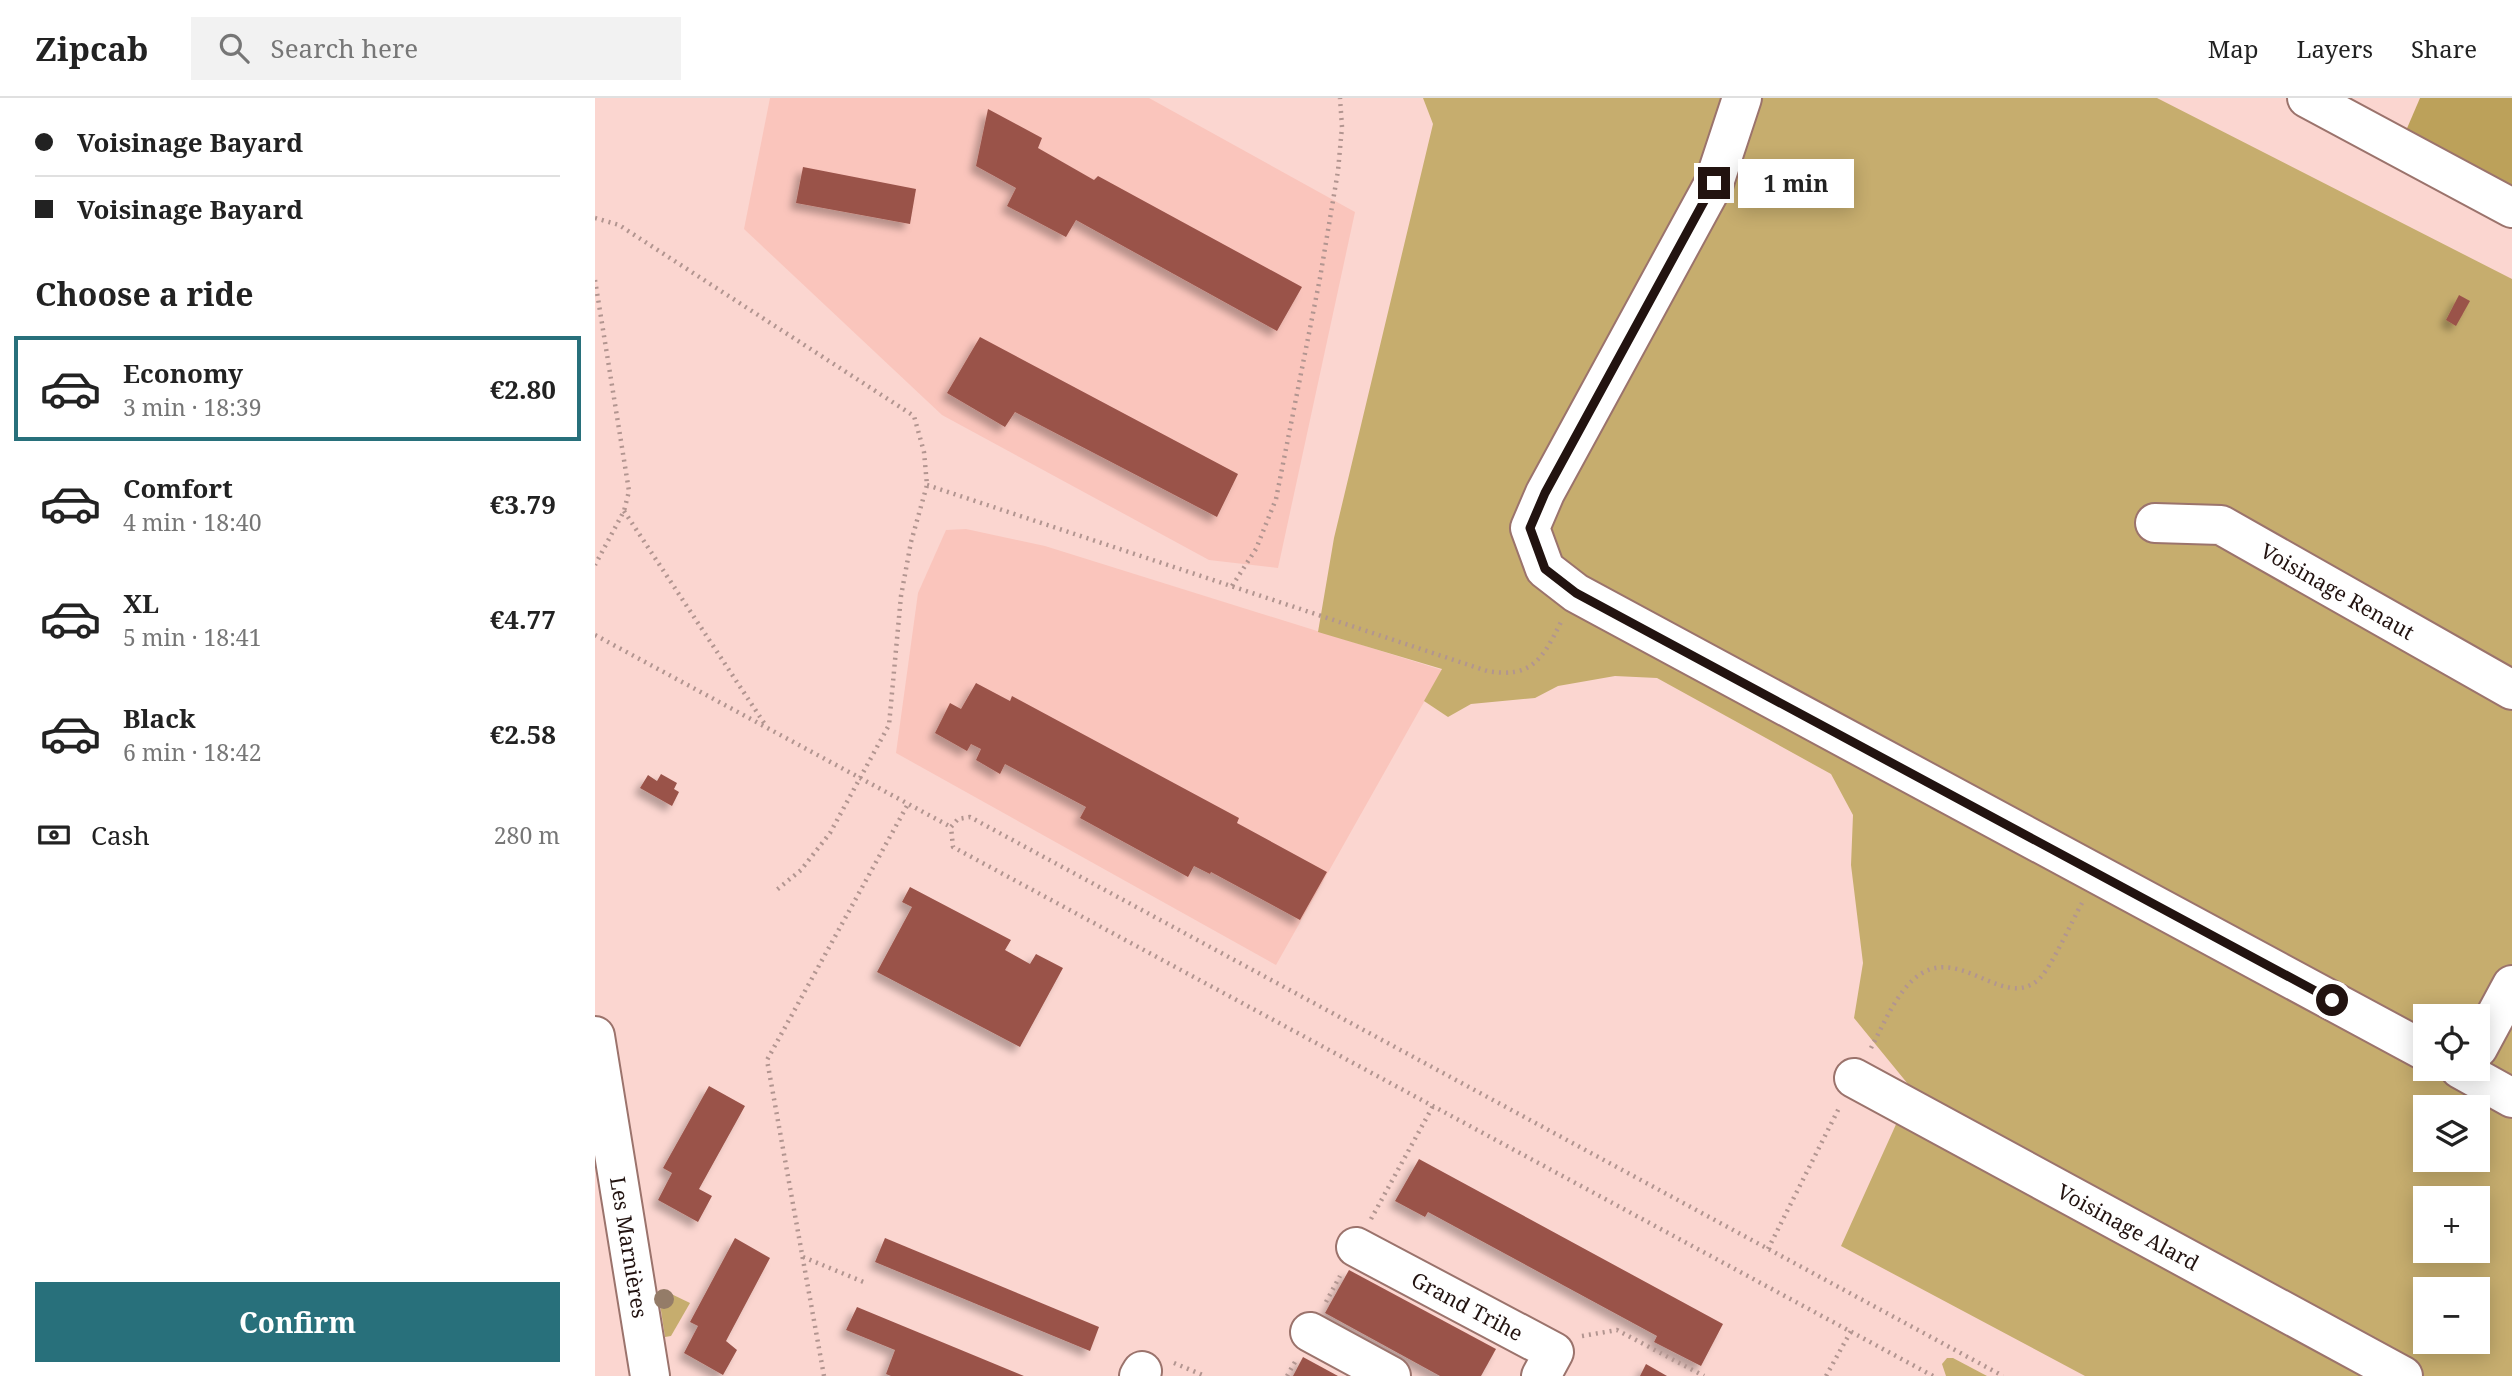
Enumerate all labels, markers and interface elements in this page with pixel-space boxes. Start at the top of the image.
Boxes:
search box [191,17,681,80]
text: Zipcab [35,26,149,71]
icon: search [215,29,253,67]
text: Search here [271,30,418,66]
text: Map [2208,32,2259,65]
text: Layers [2297,32,2373,65]
text: Share [2411,32,2477,65]
text: Voisinage Bayard [77,124,303,160]
callout: 1 min [1739,158,1854,208]
route end [1698,167,1730,199]
text: 1 min [1763,167,1829,199]
text: Voisinage Bayard [77,191,303,227]
text: Choose a ride [35,272,254,315]
text: Economy [123,355,243,391]
icon: car [39,357,102,420]
text: €2.80 [490,371,556,407]
text: 3 min · 18:39 [123,391,261,423]
text: Comfort [123,470,233,506]
icon: car [39,472,102,535]
text: €3.79 [490,486,556,522]
text: 4 min · 18:40 [123,506,261,538]
street label: Voisinage Renaut [2256,536,2420,646]
text: XL [123,585,159,621]
icon: car [39,587,102,650]
text: €4.77 [490,601,556,637]
text: 5 min · 18:41 [123,621,261,653]
text: Black [123,700,196,736]
icon: car [39,702,102,765]
text: €2.58 [490,716,556,752]
text: 6 min · 18:42 [123,736,261,768]
icon: cash [35,816,73,854]
text: Cash [91,817,150,853]
text: 280 m [494,819,560,851]
route start [2316,984,2348,1016]
map controls [2413,1004,2490,1354]
button: locate [2413,1004,2490,1081]
button: layers [2413,1095,2490,1172]
street label: Les Marnières [604,1174,654,1320]
street label: Voisinage Alard [2052,1177,2204,1277]
button: + [2413,1186,2490,1263]
street label: Grand Trihe [1407,1265,1528,1347]
button: − [2413,1277,2490,1354]
button: Confirm [35,1282,560,1362]

